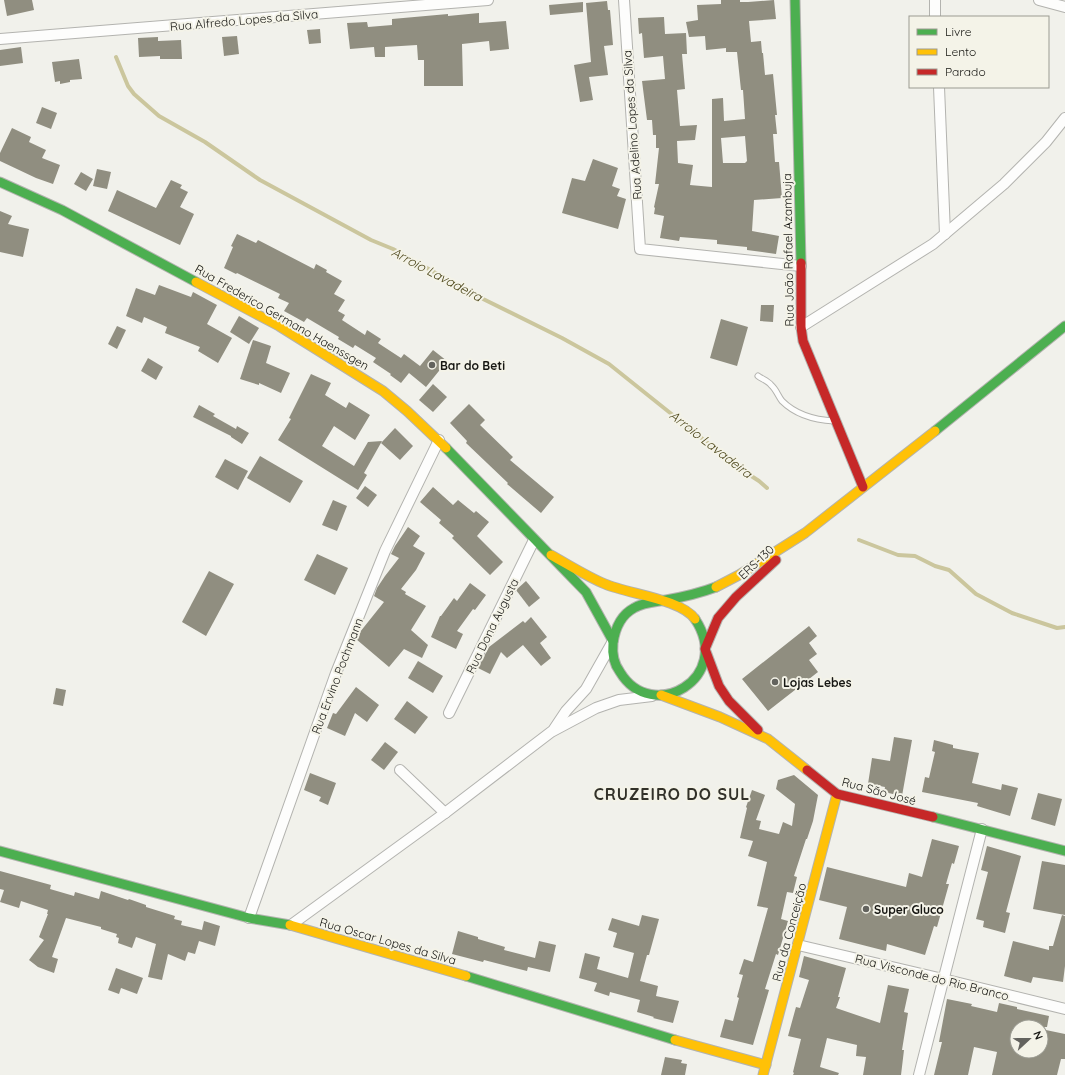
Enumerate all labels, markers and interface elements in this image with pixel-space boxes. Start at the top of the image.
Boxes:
street label: Rua Alfredo Lopes da Silva [169,6,319,34]
legend [909,16,1049,88]
text: Livre [945,24,972,39]
text: Lento [945,44,976,59]
street label: Rua Adelino Lopes da Silva [619,50,645,200]
text: Parado [945,64,986,79]
street label: Rua João Rafael Azambuja [779,173,797,327]
water label: Arroio Lavadeira [389,243,486,305]
street label: Rua Frederico Germano Haenssgen [192,261,372,373]
place label: Bar do Beti [440,358,505,373]
marker: Bar do Beti [427,360,437,370]
water label: Arroio Lavadeira [667,407,756,482]
street label: ERS-130 [735,542,777,582]
street label: Rua Dona Augusta [462,576,522,676]
street label: Rua Ervino Pochmann [308,616,366,736]
place label: Lojas Lebes [783,675,852,690]
marker: Lojas Lebes [770,677,780,687]
street label: Rua São José [840,774,918,808]
district label: CRUZEIRO DO SUL [594,784,750,804]
street label: Rua da Conceição [769,881,809,983]
place label: Super Gluco [874,902,944,917]
marker: Super Gluco [861,904,871,914]
street label: Rua Oscar Lopes da Silva [318,914,458,968]
street label: Rua Visconde do Rio Branco [853,951,1011,1003]
north arrow [1009,1019,1049,1059]
text: N [1030,1029,1046,1042]

